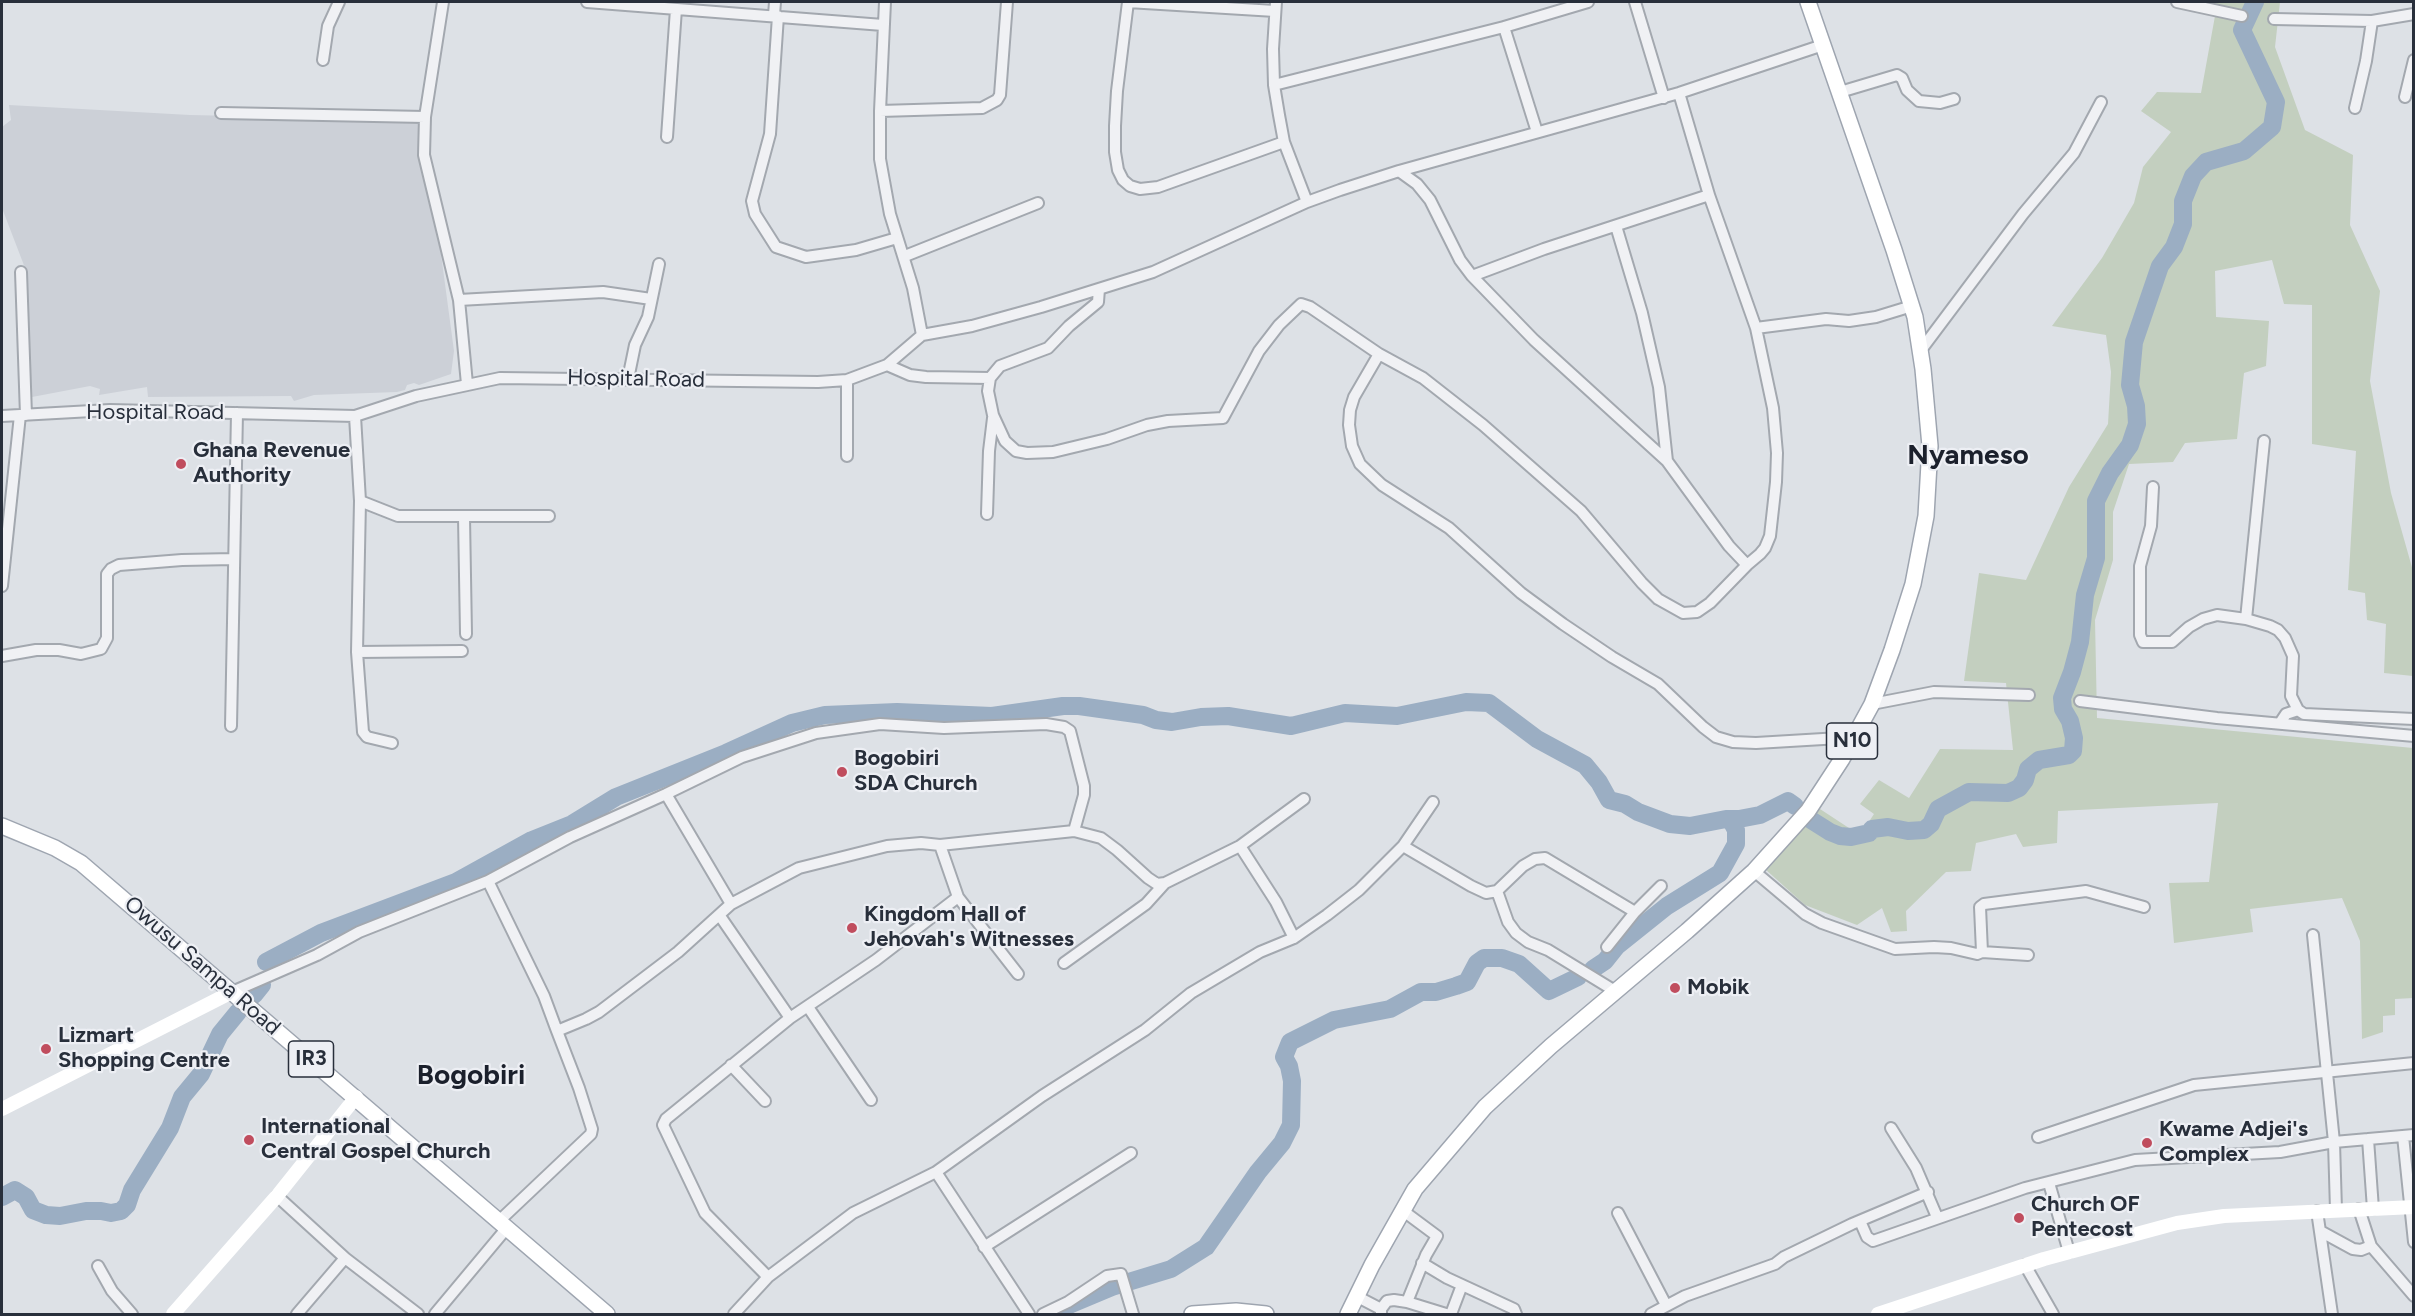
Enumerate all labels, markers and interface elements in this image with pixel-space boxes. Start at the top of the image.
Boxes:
street label: Hospital Road [567,365,705,393]
street label: Hospital Road [86,400,224,426]
place label: Ghana Revenue Authority [193,438,350,490]
district label: Nyameso [1907,439,2029,473]
marker: Ghana Revenue Authority [174,457,188,471]
road number: N10 [1826,723,1878,759]
place label: Bogobiri SDA Church [854,746,978,798]
marker: Bogobiri SDA Church [835,765,849,779]
street label: Owusu Sampa Road [119,891,285,1041]
place label: Kingdom Hall of Jehovah's Witnesses [864,902,1074,954]
marker: Kingdom Hall of Jehovah's Witnesses [845,921,859,935]
place label: Mobik [1687,975,1749,1001]
marker: Mobik [1668,981,1682,995]
place label: Lizmart Shopping Centre [58,1023,230,1074]
road number: IR3 [288,1041,334,1077]
marker: Lizmart Shopping Centre [39,1042,53,1056]
district label: Bogobiri [417,1059,525,1093]
place label: International Central Gospel Church [261,1114,491,1166]
place label: Kwame Adjei's Complex [2159,1117,2308,1168]
marker: International Central Gospel Church [242,1133,256,1147]
marker: Kwame Adjei's Complex [2140,1136,2154,1150]
place label: Church OF Pentecost [2031,1192,2140,1244]
marker: Church OF Pentecost [2012,1211,2026,1225]

